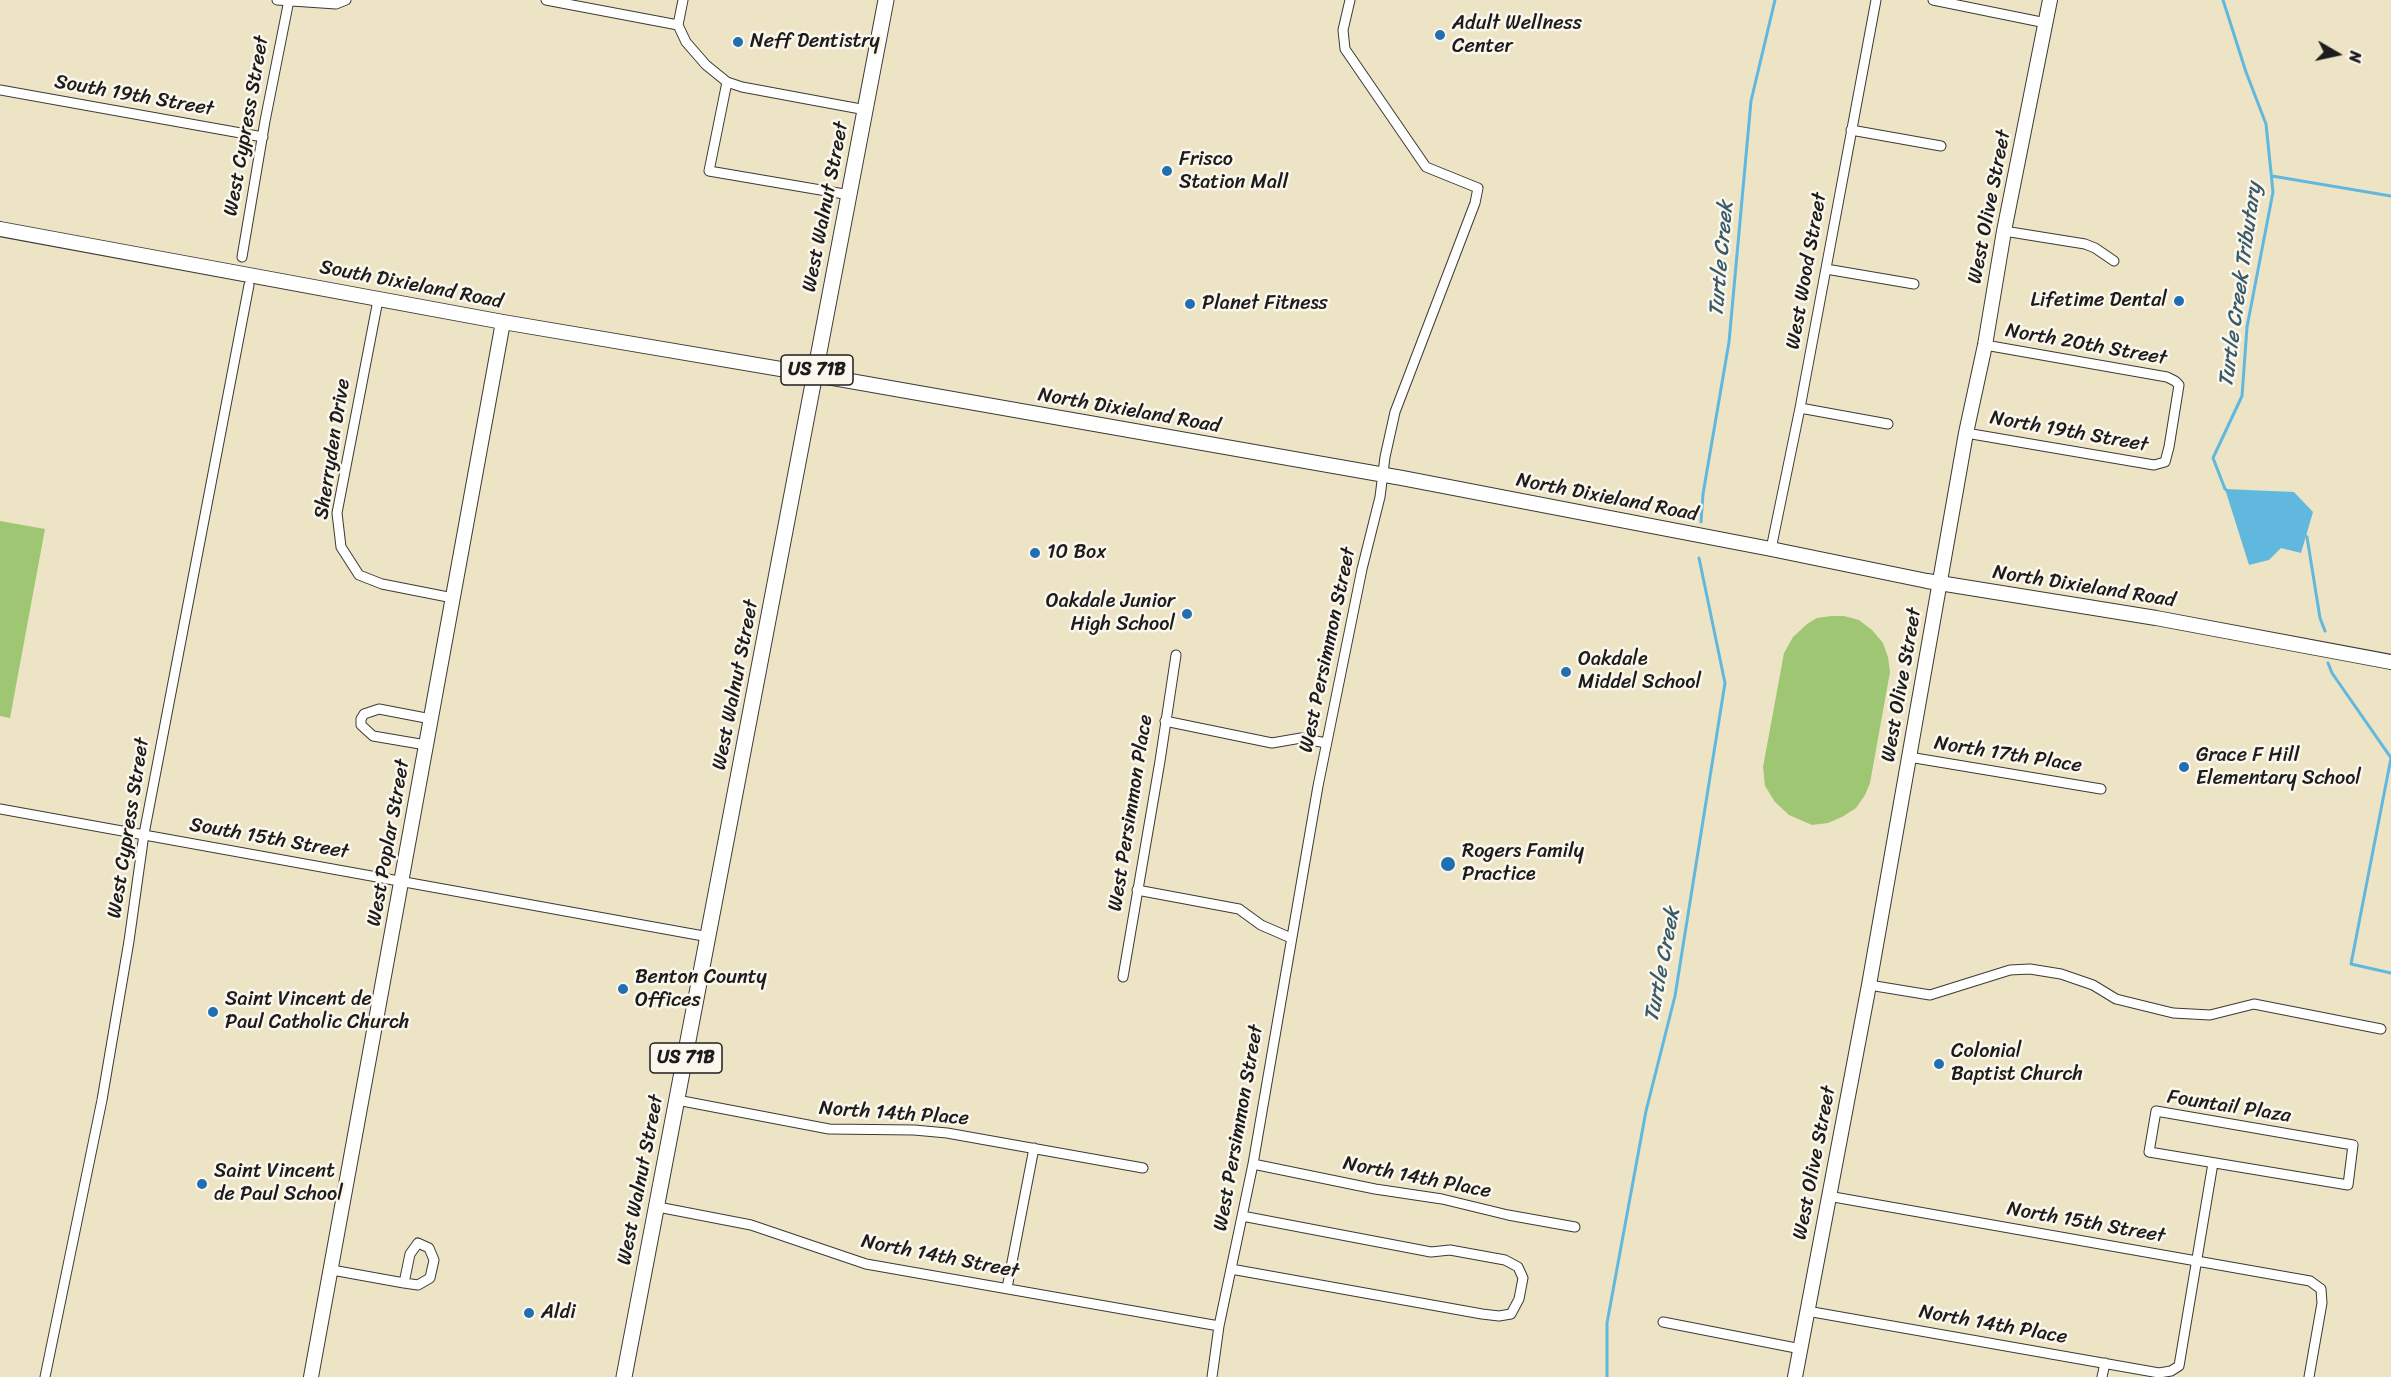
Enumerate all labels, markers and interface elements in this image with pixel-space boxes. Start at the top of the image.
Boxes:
place label: Adult Wellness Center [1452,12,1582,59]
north arrow [2307,24,2367,84]
marker: Adult Wellness Center [1433,28,1447,42]
place label: Neff Dentistry [750,30,880,54]
street label: West Cypress Street [219,34,275,218]
marker: Neff Dentistry [731,35,745,49]
text: N [2340,49,2370,65]
street label: South 19th Street [53,70,215,122]
street label: West Walnut Street [798,120,854,294]
street label: West Olive Street [1963,128,2017,286]
place label: Frisco Station Mall [1179,148,1288,195]
marker: Frisco Station Mall [1160,164,1174,178]
water label: Turtle Creek Tributary [2214,181,2268,389]
street label: West Wood Street [1781,191,1833,351]
water label: Turtle Creek [1704,200,1740,318]
street label: South Dixieland Road [317,255,505,315]
place label: Lifetime Dental [2031,289,2167,313]
place label: Planet Fitness [1202,292,1328,316]
marker: Lifetime Dental [2172,294,2186,308]
marker: Planet Fitness [1183,297,1197,311]
street label: North 20th Street [2003,319,2169,371]
road number: US 71B [781,355,853,385]
street label: Sherryden Drive [310,377,356,521]
street label: North Dixieland Road [1036,383,1222,439]
street label: North 19th Street [1988,406,2150,458]
street label: North Dixieland Road [1514,469,1700,527]
place label: 10 Box [1047,541,1106,565]
street label: West Persimmon Street [1295,545,1361,755]
marker: 10 Box [1028,546,1042,560]
street label: North Dixieland Road [1991,561,2177,613]
place label: Oakdale Junior High School [1046,590,1175,637]
street label: West Walnut Street [708,598,764,772]
street label: West Olive Street [1877,606,1927,764]
marker: Oakdale Junior High School [1180,607,1194,621]
place label: Oakdale Middel School [1578,648,1701,695]
marker: Oakdale Middel School [1559,665,1573,679]
street label: West Persimmon Place [1104,713,1158,913]
street label: North 17th Place [1932,731,2084,779]
street label: West Cypress Street [103,736,155,920]
place label: Grace F Hill Elementary School [2196,744,2361,791]
street label: West Poplar Street [363,758,415,928]
marker: Grace F Hill Elementary School [2177,760,2191,774]
street label: South 15th Street [188,813,350,865]
place label: Rogers Family Practice [1462,840,1584,887]
marker: Rogers Family Practice [1439,855,1457,873]
water label: Turtle Creek [1640,906,1686,1024]
place label: Benton County Offices [635,966,767,1013]
marker: Benton County Offices [616,982,630,996]
place label: Saint Vincent de Paul Catholic Church [225,988,409,1035]
marker: Saint Vincent de Paul Catholic Church [206,1005,220,1019]
street label: West Persimmon Street [1209,1023,1269,1233]
place label: Colonial Baptist Church [1951,1040,2083,1087]
road number: US 71B [650,1043,722,1073]
marker: Colonial Baptist Church [1932,1057,1946,1071]
street label: West Olive Street [1788,1084,1842,1242]
street label: Fountail Plaza [2165,1085,2293,1129]
street label: West Walnut Street [613,1093,669,1267]
street label: North 14th Place [818,1097,970,1131]
street label: North 14th Place [1341,1152,1493,1204]
place label: Saint Vincent de Paul School [214,1160,343,1207]
marker: Saint Vincent de Paul School [195,1177,209,1191]
street label: North 15th Street [2005,1197,2167,1249]
street label: North 14th Street [859,1230,1021,1284]
street label: North 14th Place [1917,1300,2069,1350]
place label: Aldi [541,1301,576,1325]
marker: Aldi [522,1306,536,1320]

